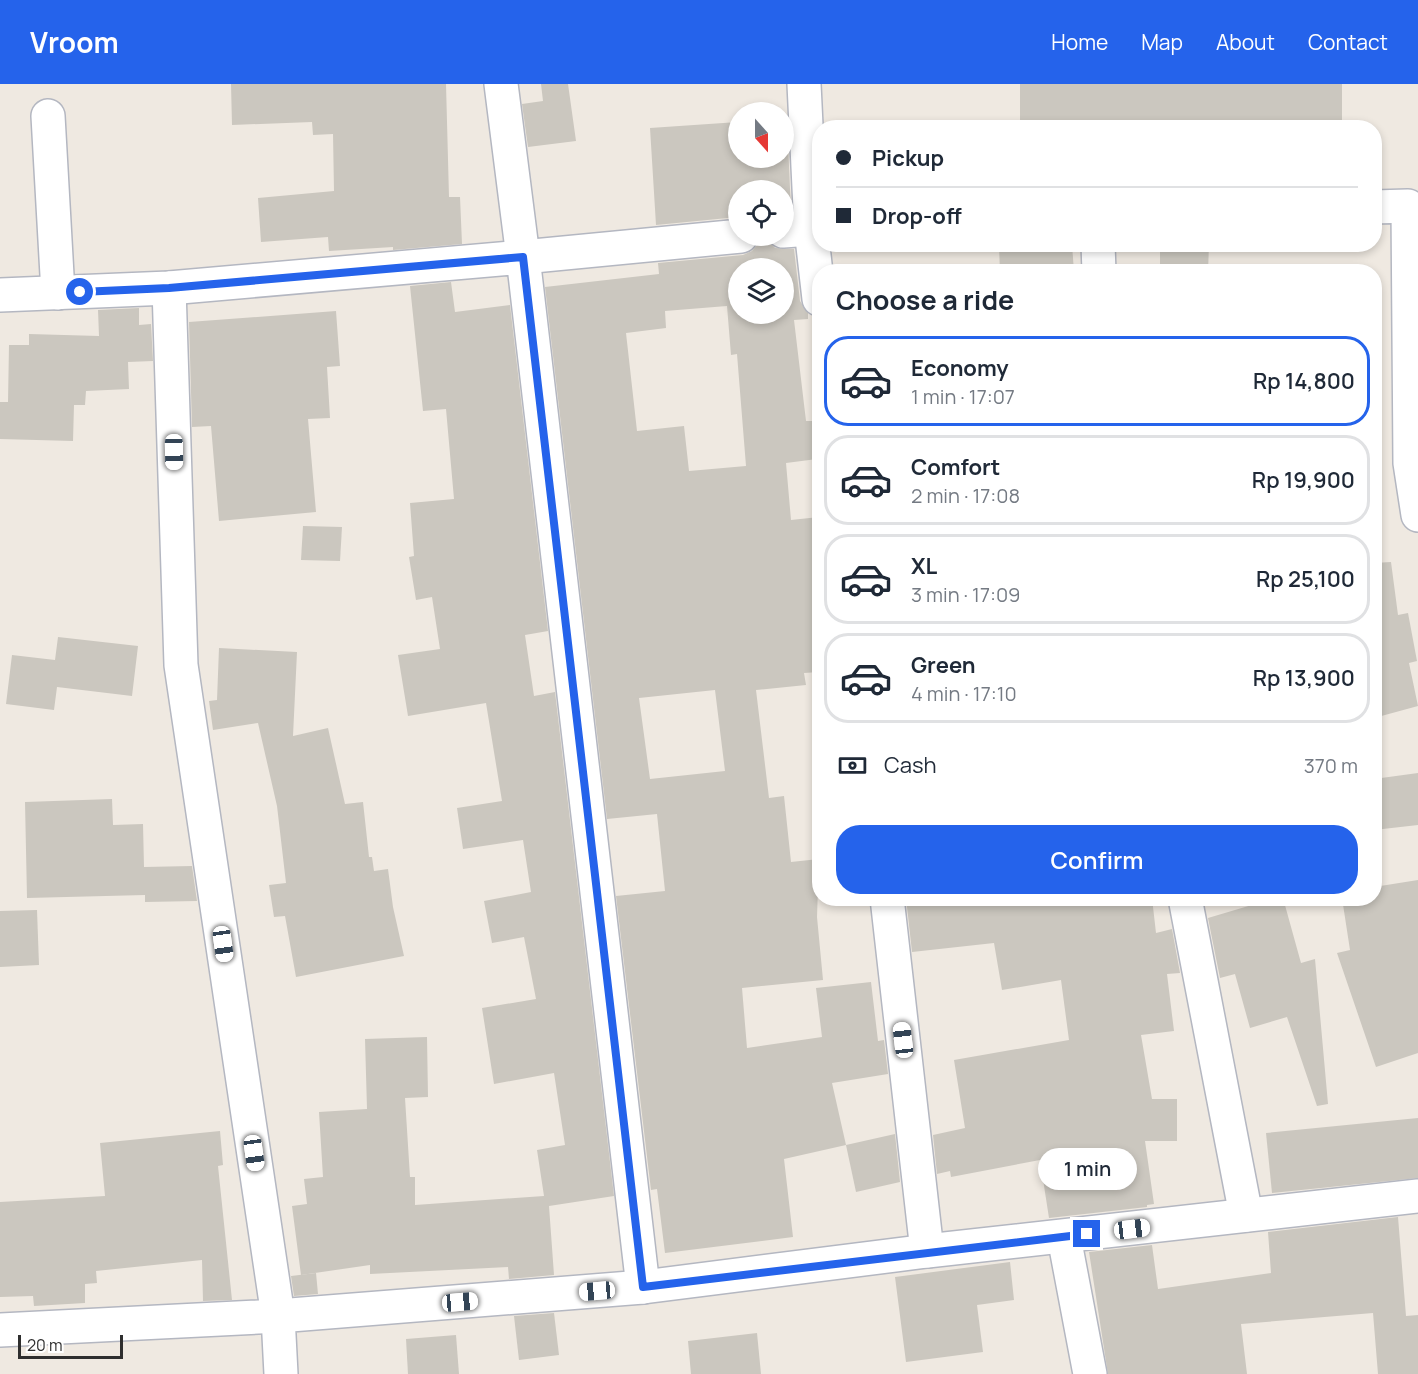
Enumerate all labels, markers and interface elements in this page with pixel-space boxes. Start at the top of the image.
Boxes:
text: Vroom [30,23,119,61]
text: Home [1051,28,1108,56]
text: Map [1141,28,1183,56]
text: About [1216,28,1275,56]
text: Contact [1308,28,1388,56]
north arrow [728,102,794,168]
map controls [728,102,794,324]
text: Pickup [872,143,944,173]
button: locate [728,180,794,246]
text: Drop-off [872,201,962,231]
button: layers [728,258,794,324]
route start [66,278,93,305]
text: Choose a ride [836,281,1014,318]
text: Economy [911,353,1009,383]
icon: car [839,354,893,408]
text: Rp 14,800 [1253,366,1355,396]
text: 1 min · 17:07 [911,383,1015,410]
car [165,434,183,470]
text: Comfort [911,452,1000,482]
icon: car [839,453,893,507]
text: Rp 19,900 [1252,465,1355,495]
text: 2 min · 17:08 [911,482,1020,509]
text: XL [911,551,937,581]
icon: car [839,552,893,606]
text: Rp 25,100 [1256,564,1355,594]
text: 3 min · 17:09 [911,581,1021,608]
text: Green [911,650,976,680]
icon: car [839,651,893,705]
text: Rp 13,900 [1253,663,1355,693]
text: 4 min · 17:10 [911,680,1017,707]
icon: cash [836,749,869,782]
text: Cash [884,750,937,780]
text: 370 m [1304,752,1358,779]
button: Confirm [836,825,1358,894]
car [212,925,234,963]
car [892,1021,914,1059]
car [243,1134,265,1172]
callout: 1 min [1038,1147,1136,1189]
text: 1 min [1064,1155,1111,1182]
car [1113,1218,1151,1240]
route end [1073,1220,1100,1247]
car [578,1280,616,1302]
car [441,1291,479,1313]
scale bar [18,1332,123,1360]
text: 20 m [27,1334,63,1356]

